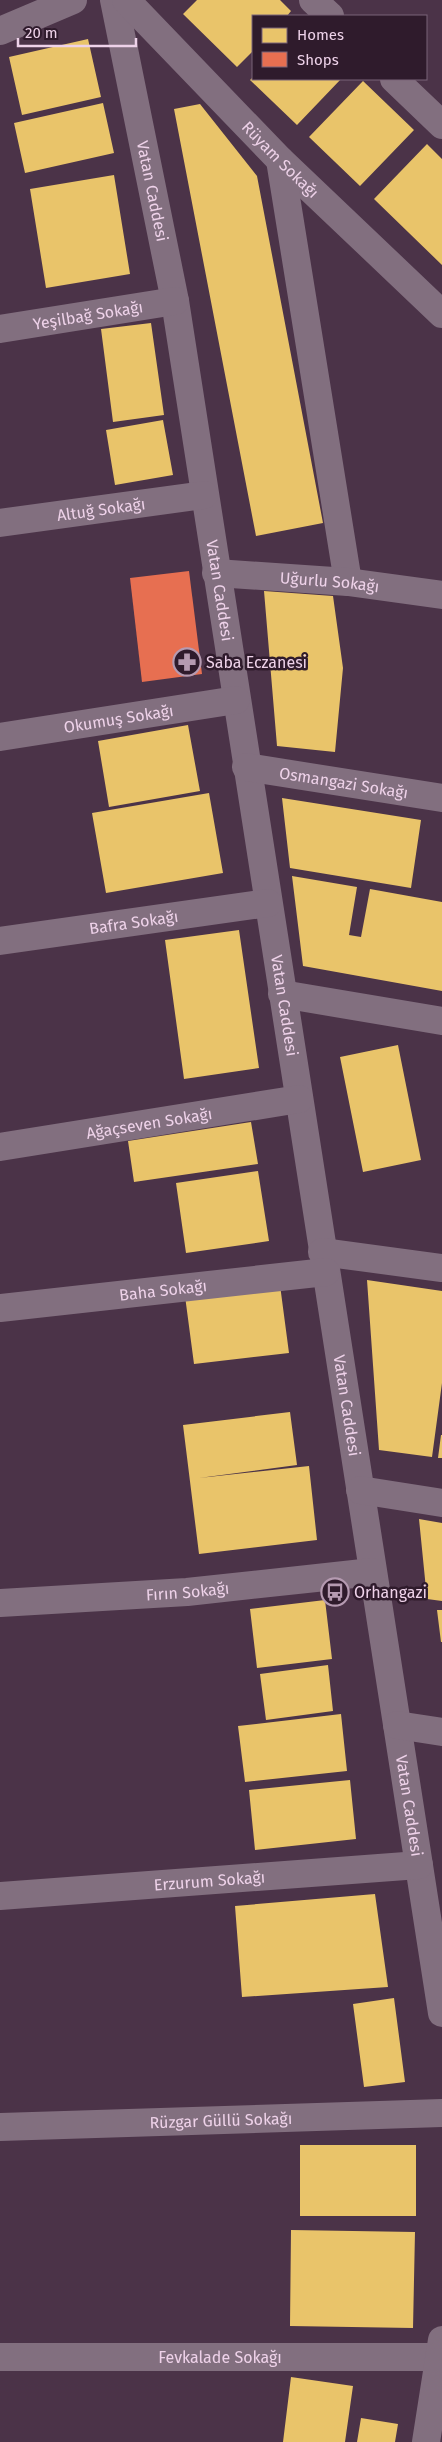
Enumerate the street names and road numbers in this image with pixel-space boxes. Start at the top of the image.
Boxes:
street label: Rüyam Sokağı [238,117,323,202]
street label: Vatan Caddesi [133,139,172,243]
street label: Yeşilbağ Sokağı [32,297,144,334]
street label: Altuğ Sokağı [56,494,146,525]
street label: Vatan Caddesi [202,538,237,643]
street label: Uğurlu Sokağı [279,568,381,596]
street label: Okumuş Sokağı [62,701,175,737]
street label: Osmangazi Sokağı [278,763,410,803]
street label: Bafra Sokağı [88,907,180,938]
street label: Vatan Caddesi [267,953,302,1058]
street label: Ağaçseven Sokağı [85,1104,214,1143]
street label: Baha Sokağı [118,1276,208,1305]
street label: Vatan Caddesi [329,1354,364,1458]
street label: Fırın Sokağı [145,1578,230,1604]
street label: Vatan Caddesi [392,1754,426,1858]
street label: Erzurum Sokağı [153,1867,266,1895]
street label: Rüzgar Güllü Sokağı [149,2109,293,2132]
street label: Fevkalade Sokağı [158,2348,282,2367]

